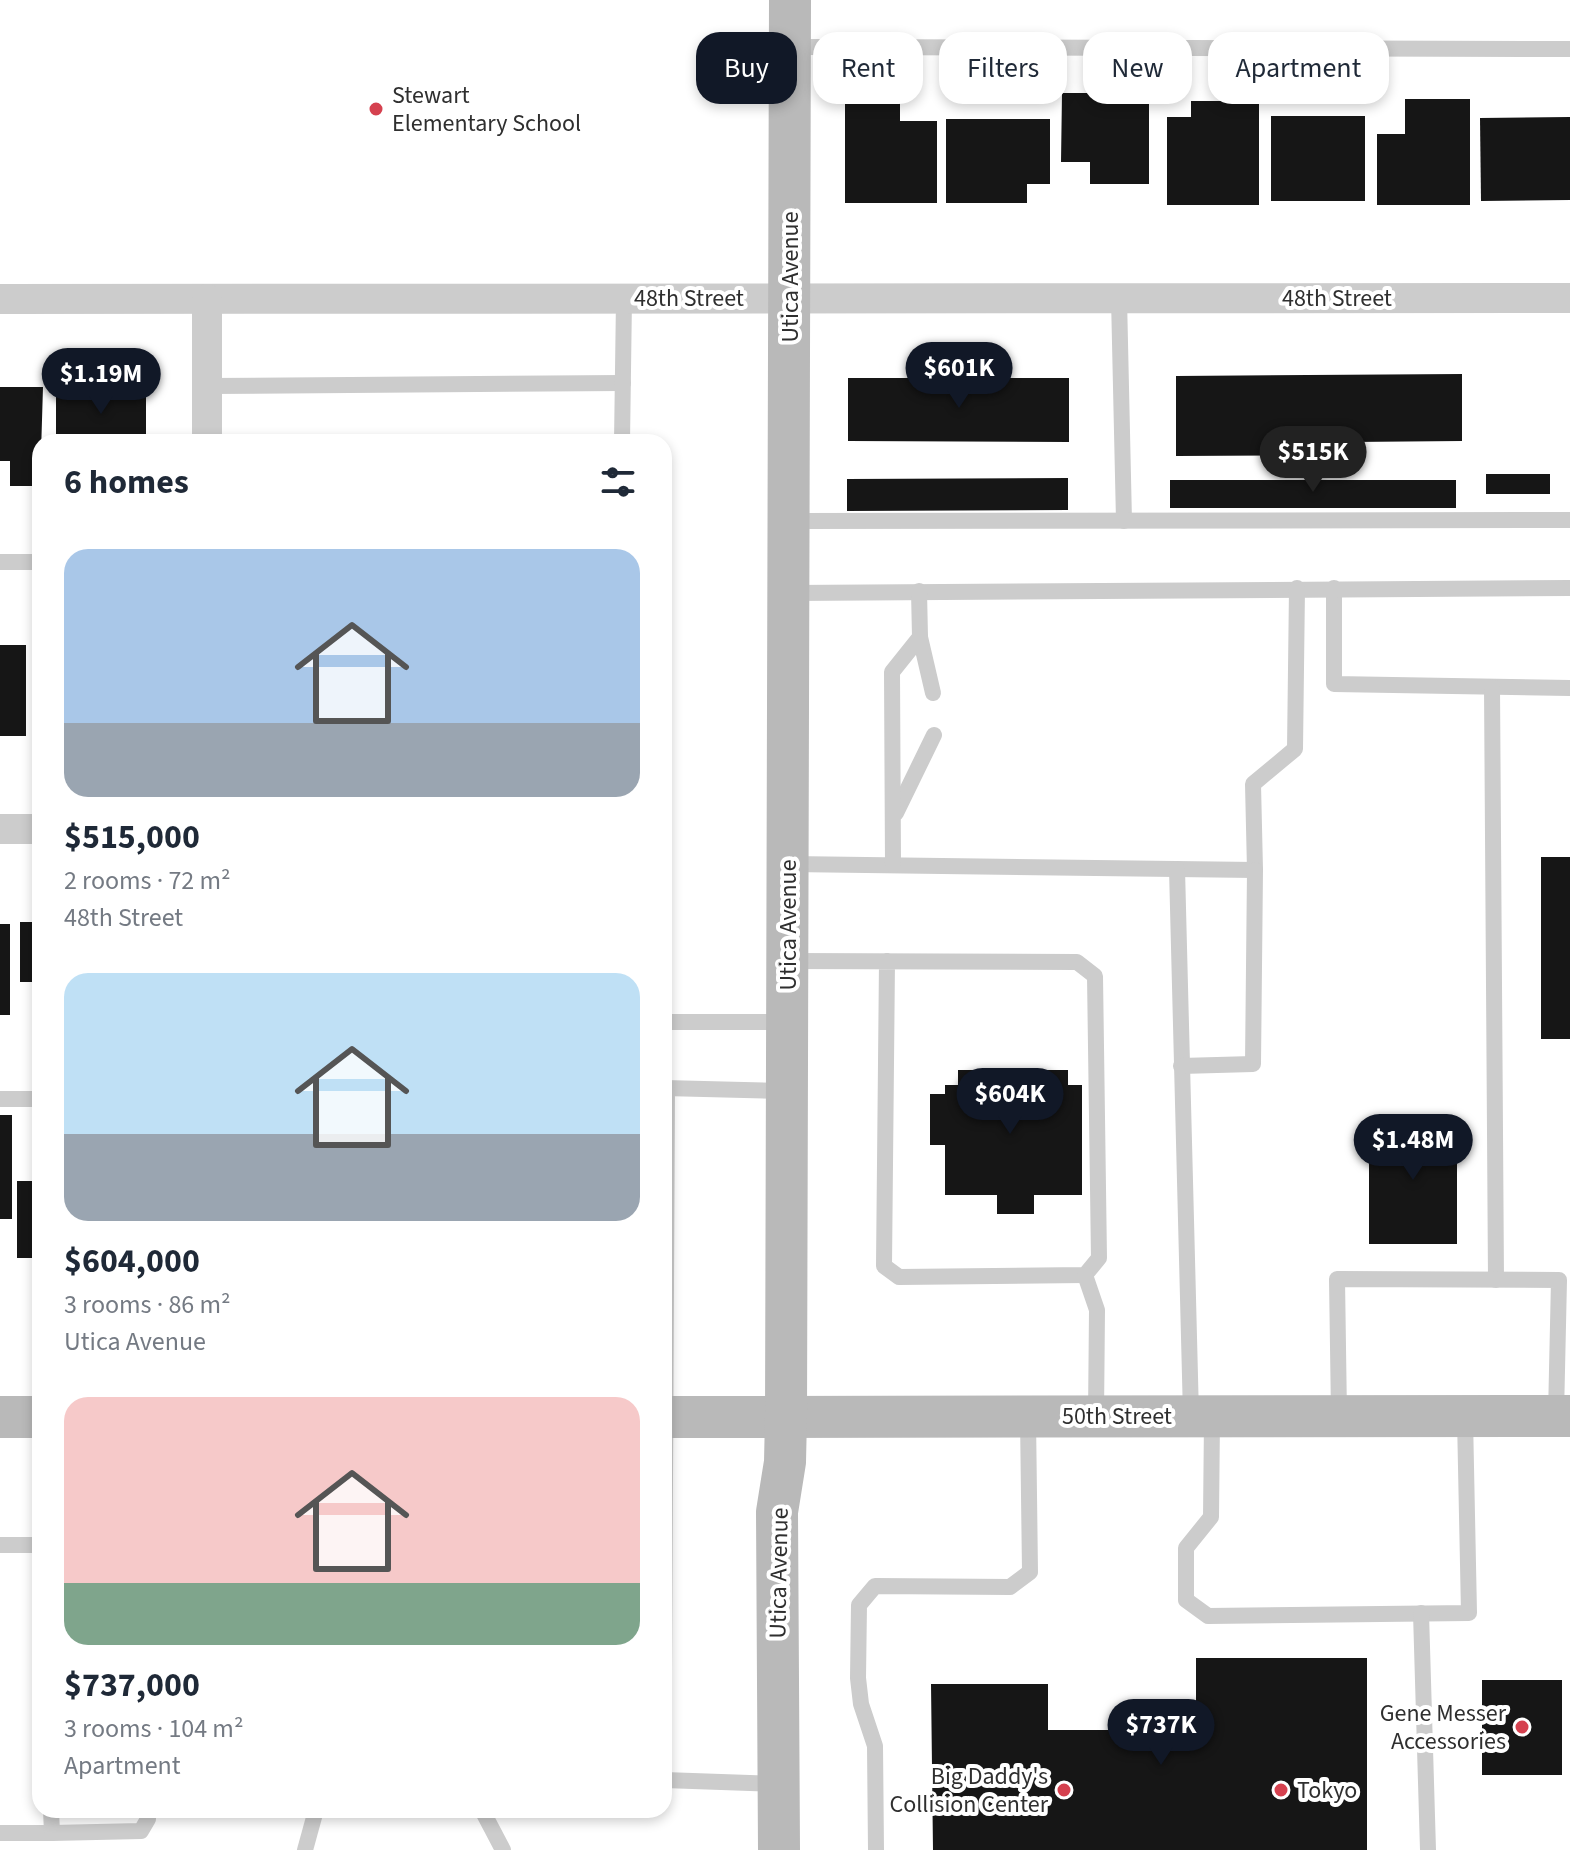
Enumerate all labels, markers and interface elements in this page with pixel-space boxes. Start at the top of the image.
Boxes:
chip: Buy [696,32,797,104]
chip: Rent [813,32,923,104]
chip: Filters [939,32,1067,104]
chip: New [1083,32,1192,104]
chip: Apartment [1208,32,1389,104]
place label: Stewart Elementary School [392,78,581,141]
marker: Stewart Elementary School [367,100,385,118]
street label: Utica Avenue [773,211,808,343]
street label: 48th Street [634,281,744,316]
street label: 48th Street [1282,281,1392,316]
pin: $601K [903,342,1015,410]
pin: $1.19M [36,348,166,416]
text: $601K [924,349,994,386]
text: $1.19M [60,355,142,392]
pin: $515K [1257,426,1369,494]
text: $515K [1278,433,1348,470]
text: 6 homes [64,458,189,507]
icon: filters [596,460,640,504]
icon: home [280,601,424,745]
text: $515,000 [64,813,200,862]
street label: Utica Avenue [771,859,806,991]
text: 2 rooms · 72 m² [64,862,231,899]
text: 48th Street [64,899,183,936]
icon: home [280,1025,424,1169]
pin: $604K [954,1068,1066,1136]
text: $604K [975,1075,1045,1112]
pin: $1.48M [1348,1114,1478,1182]
text: $1.48M [1372,1121,1454,1158]
text: $604,000 [64,1237,200,1286]
text: 3 rooms · 86 m² [64,1286,231,1323]
text: Utica Avenue [64,1323,206,1360]
street label: 50th Street [1062,1399,1172,1434]
icon: home [280,1449,424,1593]
street label: Utica Avenue [760,1507,798,1639]
text: $737,000 [64,1661,200,1710]
place label: Gene Messer Accessories [1380,1696,1507,1759]
pin: $737K [1105,1699,1217,1767]
text: $737K [1126,1706,1196,1743]
text: 3 rooms · 104 m² [64,1710,243,1747]
marker: Gene Messer Accessories [1513,1718,1531,1736]
text: Apartment [64,1747,181,1784]
place label: Big Daddy's Collision Center [889,1759,1049,1822]
place label: Tokyo [1297,1773,1357,1808]
marker: Big Daddy's Collision Center [1055,1781,1073,1799]
marker: Tokyo [1272,1781,1290,1799]

